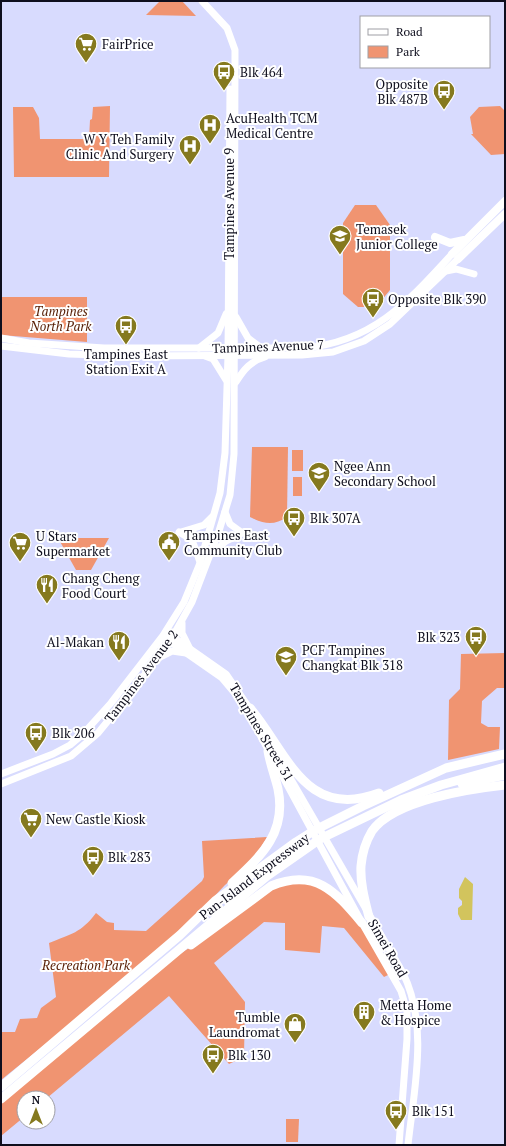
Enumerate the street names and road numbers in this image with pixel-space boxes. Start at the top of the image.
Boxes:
street label: Tampines Avenue 9 [220,148,238,260]
street label: Tampines Avenue 7 [212,335,324,357]
street label: Tampines Avenue 2 [100,626,182,726]
street label: Tampines Street 31 [226,680,298,784]
street label: Pan-Island Expressway [195,828,313,923]
street label: Simei Road [364,915,412,981]

